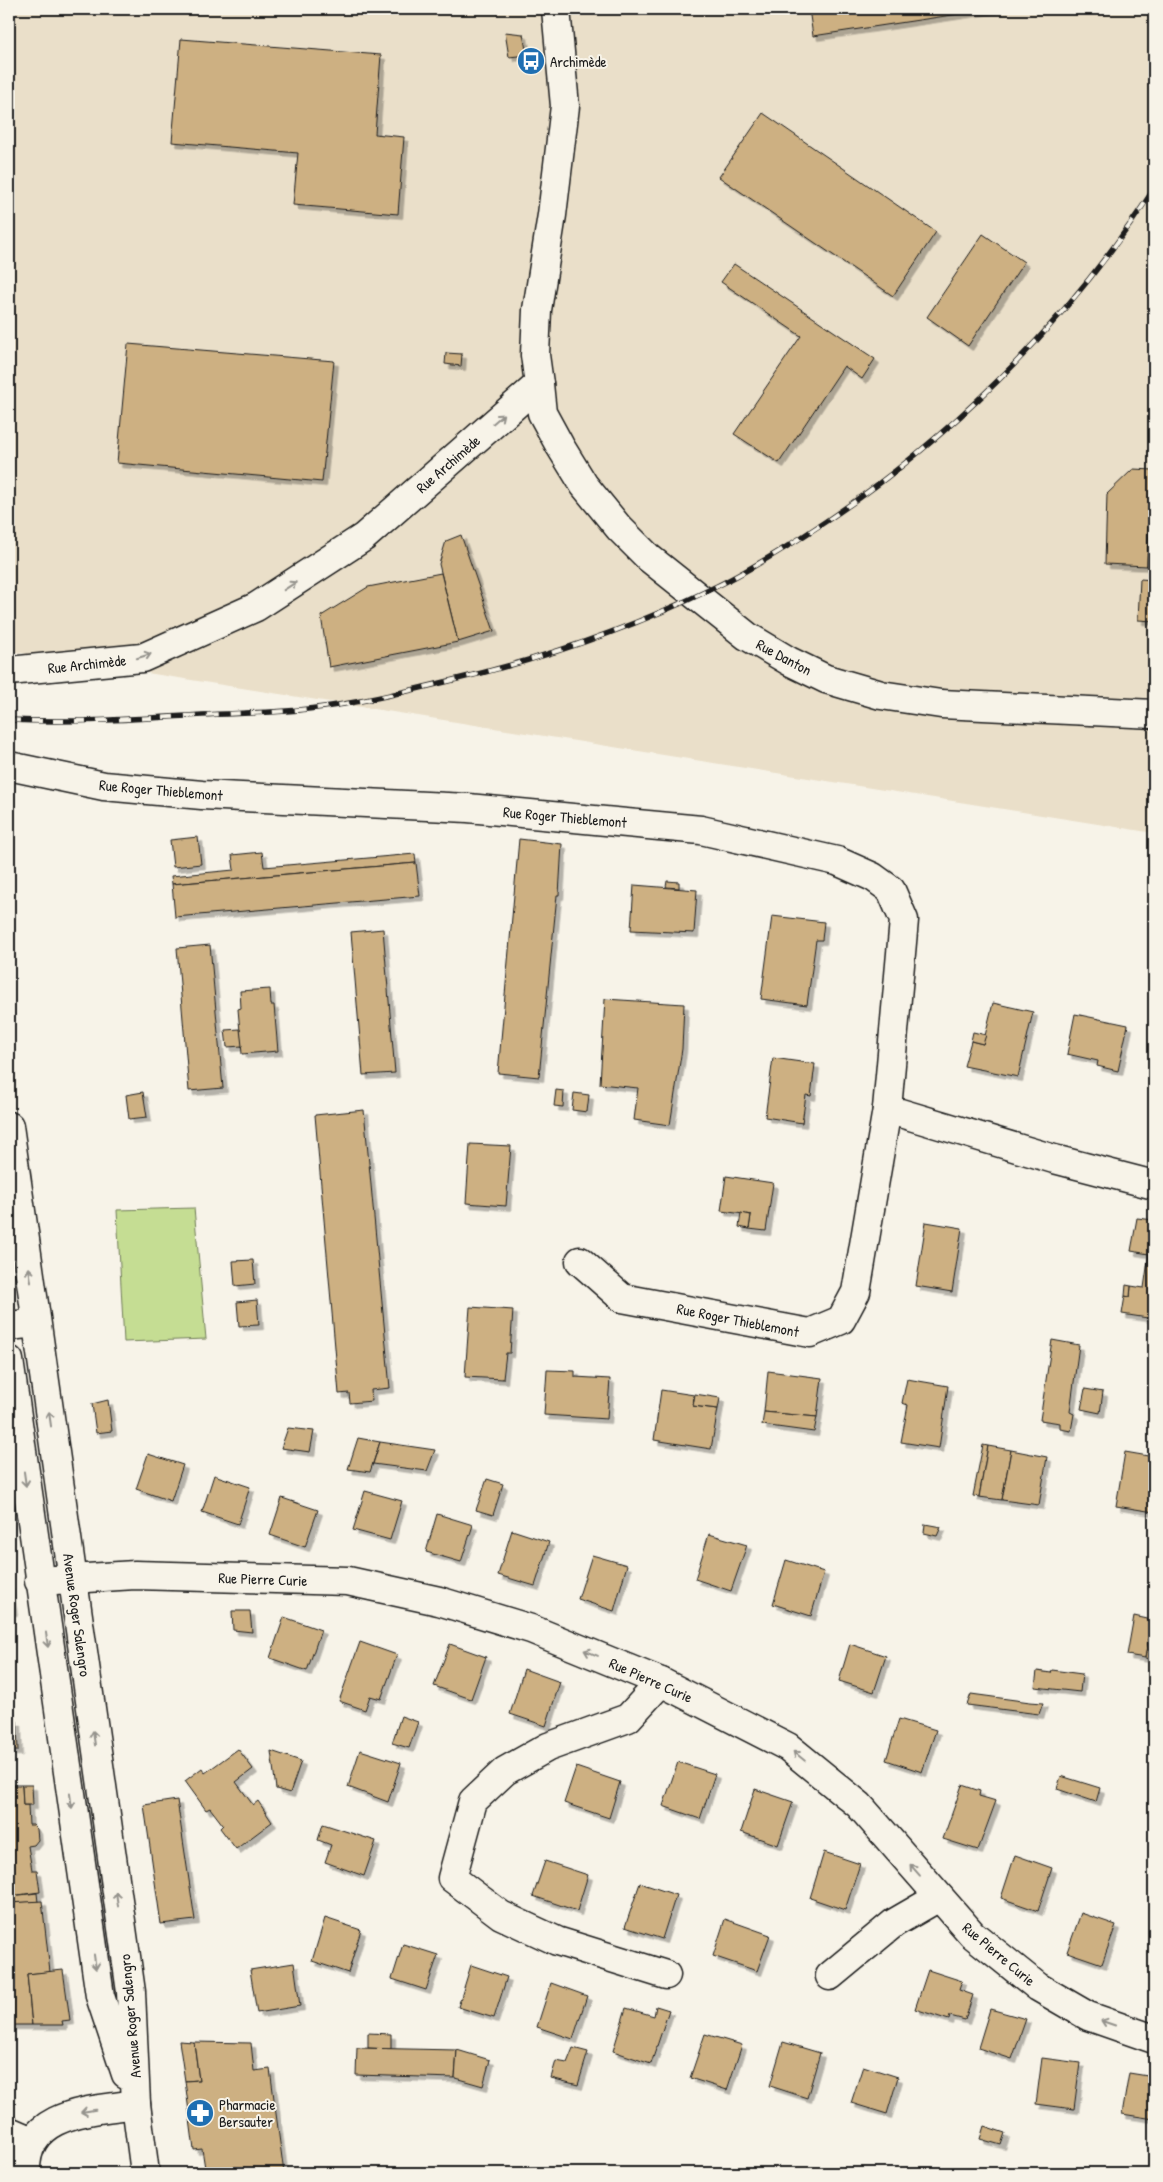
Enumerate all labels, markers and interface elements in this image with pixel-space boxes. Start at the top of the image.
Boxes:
bus stop icon: Archimède [516,46,546,76]
place label: Archimède [550,51,607,72]
one-way arrow [492,414,505,425]
street label: Rue Archimède [411,430,485,498]
one-way arrow [282,580,296,590]
street label: Rue Danton [753,634,816,680]
street label: Rue Archimède [47,649,127,679]
one-way arrow [136,651,152,661]
street label: Rue Roger Thieblemont [98,774,224,806]
street label: Rue Roger Thieblemont [502,801,628,833]
one-way arrow [24,1267,34,1283]
street label: Rue Roger Thieblemont [675,1298,802,1342]
one-way arrow [44,1412,54,1428]
one-way arrow [20,1471,30,1487]
street label: Avenue Roger Salengro [58,1552,96,1678]
street label: Rue Pierre Curie [218,1567,308,1591]
one-way arrow [43,1632,53,1648]
one-way arrow [584,1648,599,1658]
street label: Rue Pierre Curie [606,1652,696,1708]
one-way arrow [89,1730,99,1746]
one-way arrow [793,1751,806,1762]
one-way arrow [66,1793,76,1809]
one-way arrow [909,1863,921,1876]
one-way arrow [112,1891,122,1907]
street label: Rue Pierre Curie [958,1917,1040,1991]
one-way arrow [90,1953,100,1969]
street label: Avenue Roger Salengro [114,1953,146,2079]
one-way arrow [1101,2018,1116,2027]
place label: Pharmacie Bersauter [219,2094,275,2132]
pharmacy icon: Pharmacie Bersauter [185,2098,215,2128]
one-way arrow [80,2107,96,2117]

